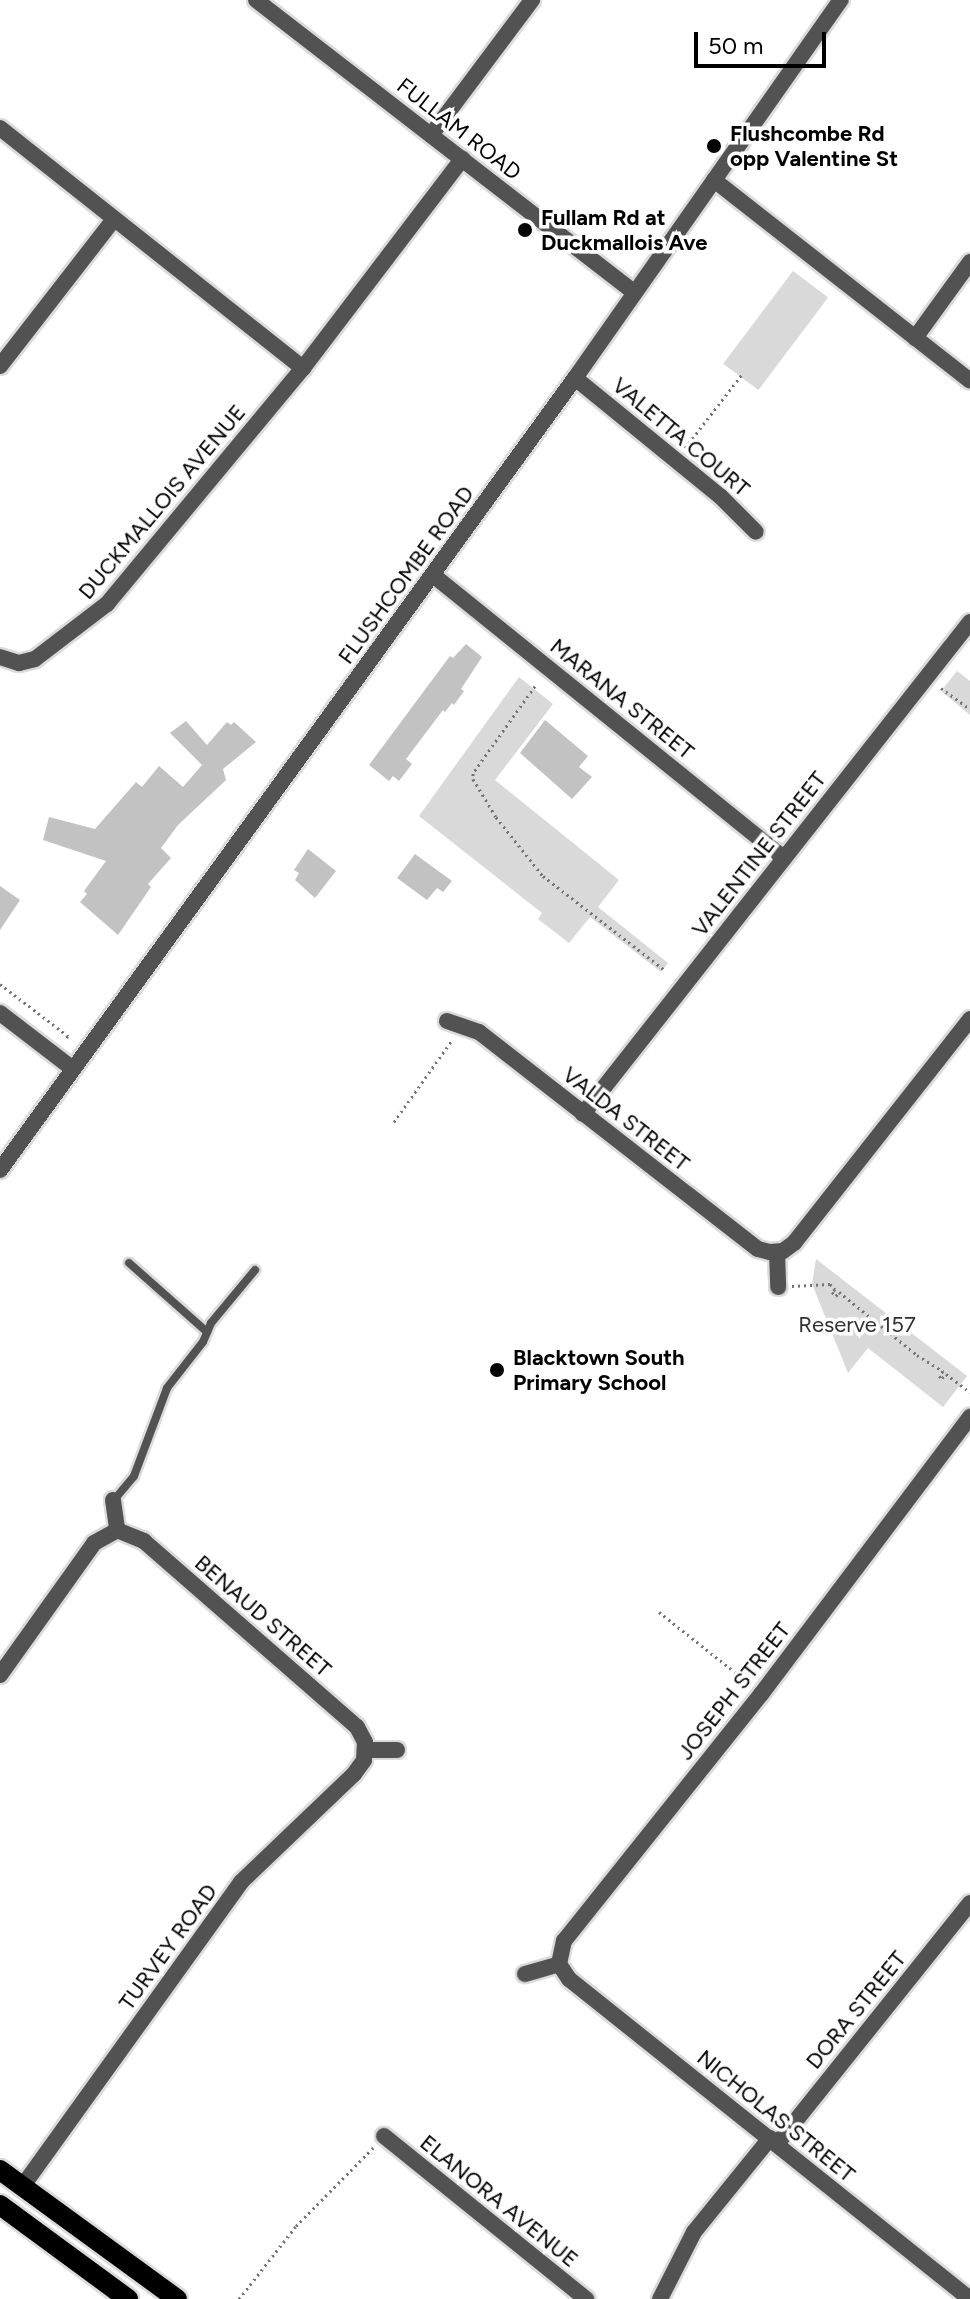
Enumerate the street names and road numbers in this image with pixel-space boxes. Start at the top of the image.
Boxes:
street label: FULLAM ROAD [392,72,526,186]
street label: VALETTA COURT [607,372,755,502]
street label: DUCKMALLOIS AVENUE [73,399,251,605]
street label: FLUSHCOMBE ROAD [333,481,479,669]
street label: MARANA STREET [545,633,699,765]
street label: VALENTINE STREET [686,766,832,942]
street label: VALDA STREET [557,1061,695,1177]
street label: BENAUD STREET [189,1550,337,1682]
street label: JOSEPH STREET [672,1617,796,1765]
street label: TURVEY ROAD [113,1879,223,2015]
street label: DORA STREET [800,1946,912,2074]
street label: NICHOLAS STREET [692,2044,860,2188]
street label: ELANORA AVENUE [415,2129,583,2273]

